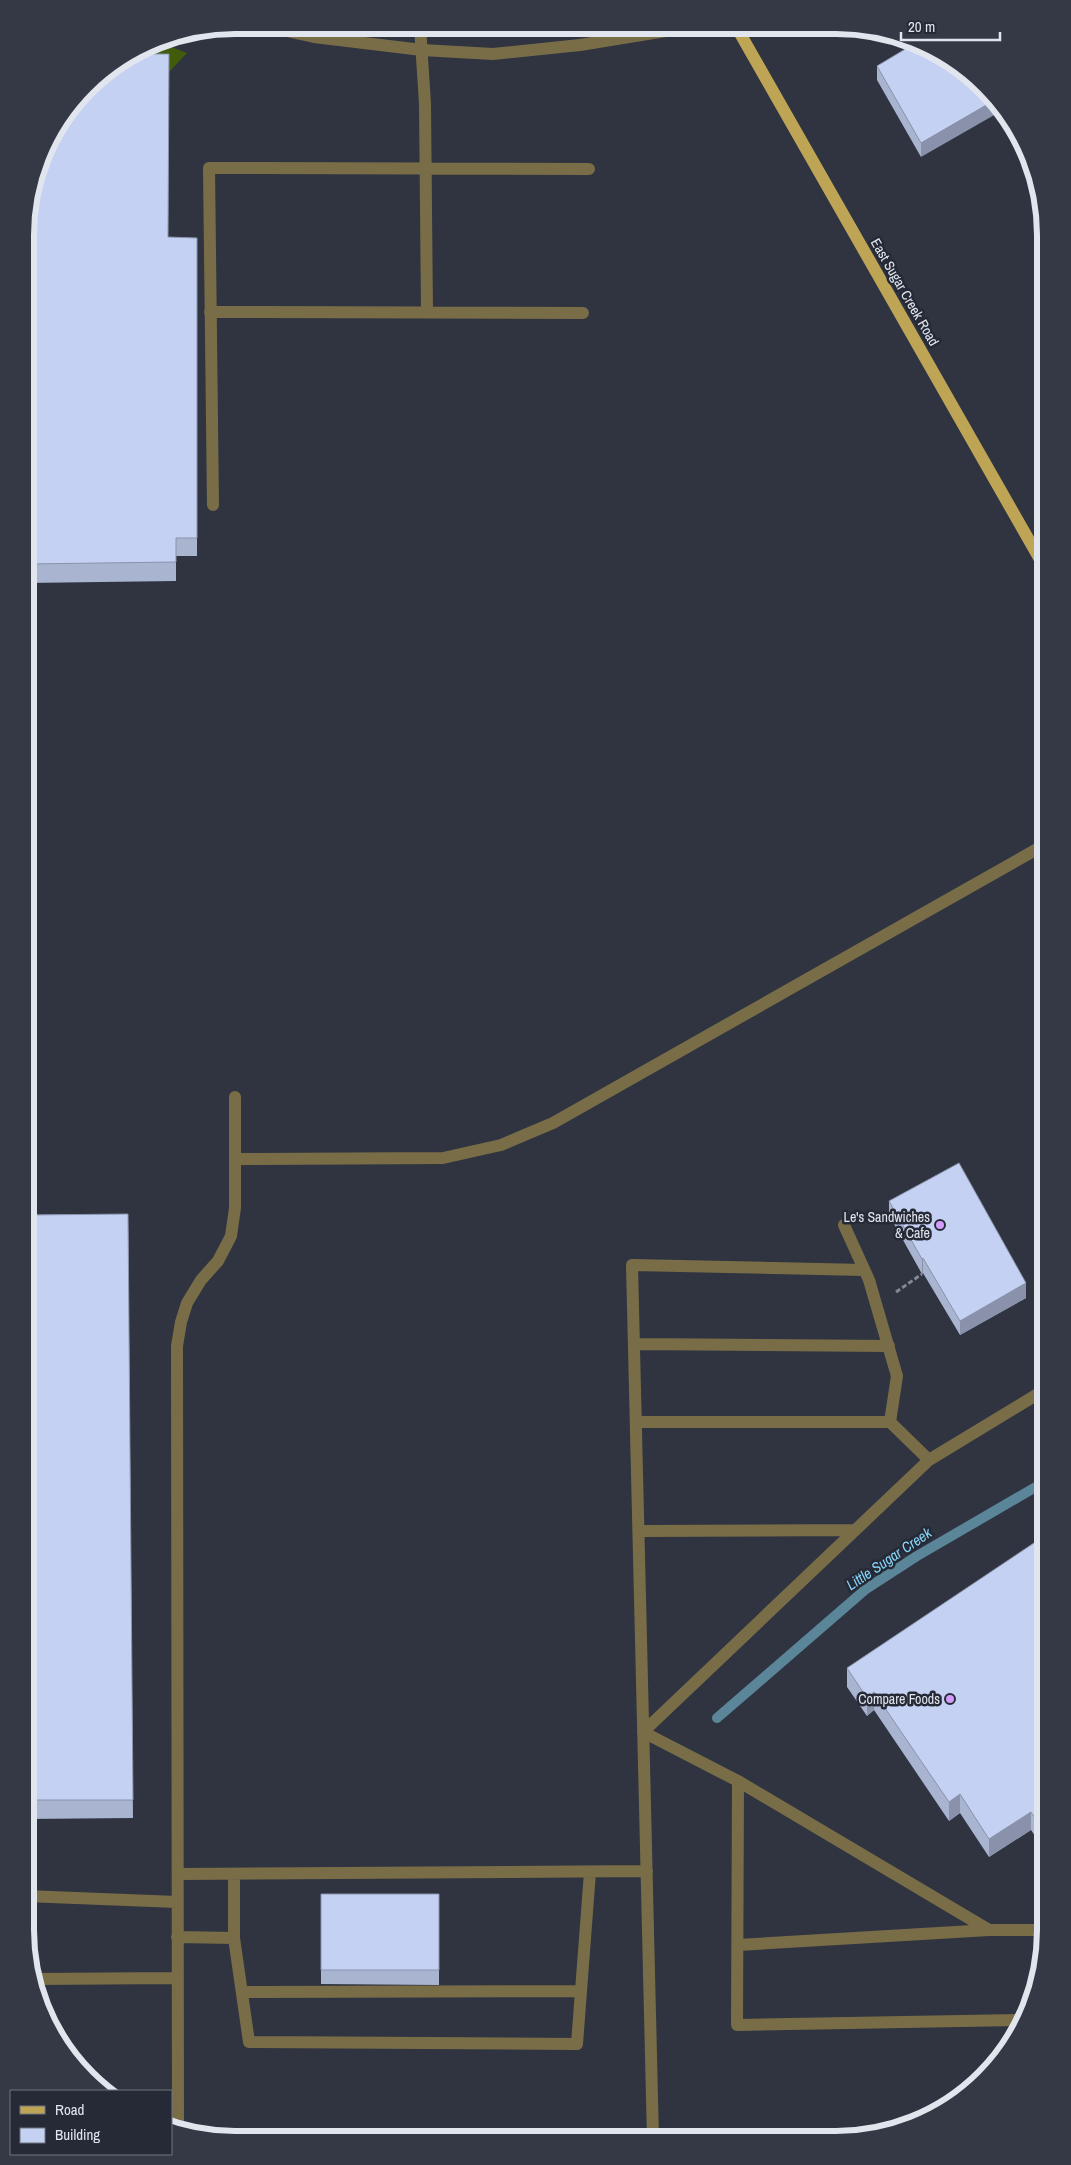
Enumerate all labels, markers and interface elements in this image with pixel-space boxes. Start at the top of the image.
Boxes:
scale bar [901,10,1000,42]
text: 20 m [908,16,935,37]
street label: East Sugar Creek Road [867,235,943,349]
place label: Le's Sandwiches & Cafe [844,1208,930,1242]
marker: Le's Sandwiches & Cafe [934,1219,946,1231]
water label: Little Sugar Creek [842,1522,936,1595]
place label: Compare Foods [858,1690,940,1708]
marker: Compare Foods [944,1693,956,1705]
legend [10,2090,172,2155]
text: Road [55,2099,84,2120]
text: Building [55,2124,100,2145]

